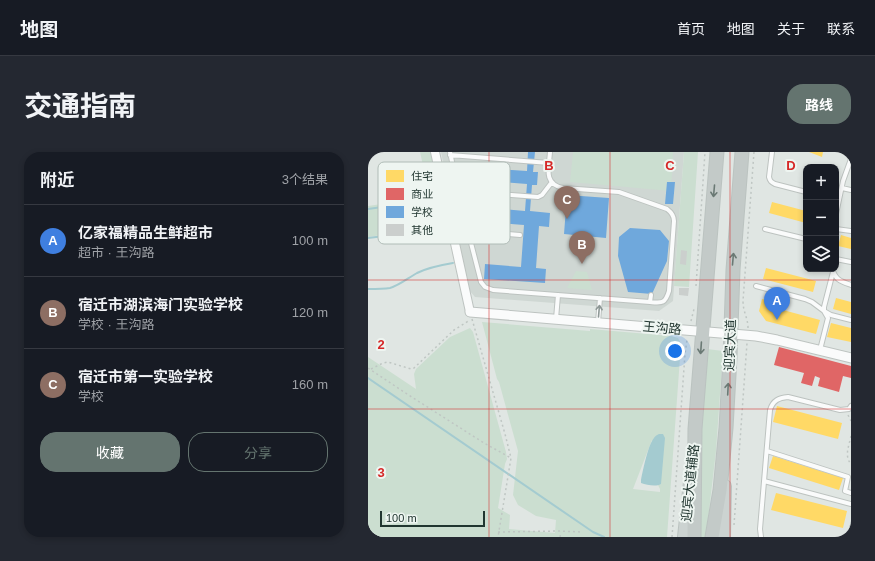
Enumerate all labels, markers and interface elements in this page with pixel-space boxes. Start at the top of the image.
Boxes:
text: 地图 [20,19,58,40]
text: 首页 [677,21,705,37]
text: 地图 [727,21,755,37]
text: 关于 [777,21,805,37]
text: 联系 [827,21,855,37]
button: 路线 [787,84,851,124]
text: 交通指南 [24,91,136,122]
text: B [544,158,554,173]
text: C [665,158,675,173]
text: D [786,158,796,173]
legend [378,162,510,244]
map controls [803,164,839,272]
button: + [803,164,839,200]
text: 住宅 [411,170,433,182]
text: 附近 [40,171,74,190]
text: 3个结果 [282,172,328,187]
one-way arrow [710,184,717,197]
pin: C [554,186,580,219]
text: 商业 [411,188,433,200]
button: − [803,200,839,236]
text: 学校 [411,206,433,218]
text: 亿家福精品生鲜超市 [78,224,213,241]
text: 其他 [411,224,433,236]
pin: B [569,231,595,264]
text: A [48,233,58,248]
text: 100 m [292,233,328,248]
button: layers [803,236,839,272]
text: 超市 · 王沟路 [78,245,155,260]
one-way arrow [730,253,737,266]
pin: A [764,287,790,320]
text: 宿迁市湖滨海门实验学校 [78,296,243,313]
one-way arrow [596,304,603,317]
text: B [48,305,58,320]
text: 120 m [292,305,328,320]
text: 学校 · 王沟路 [78,317,155,332]
street label: 王沟路 [642,319,682,337]
street label: 迎宾大道 [722,319,738,371]
text: 2 [377,337,385,352]
your location [665,341,685,361]
one-way arrow [698,341,705,354]
text: 宿迁市第一实验学校 [78,368,213,385]
text: C [48,377,58,392]
text: 160 m [292,377,328,392]
one-way arrow [725,383,732,396]
text: 学校 [78,389,104,404]
button: 收藏 [40,432,180,472]
button: 分享 [188,432,328,472]
street label: 迎宾大道辅路 [678,443,702,523]
text: 3 [377,465,385,480]
scale bar [380,509,485,528]
text: 100 m [386,512,417,524]

